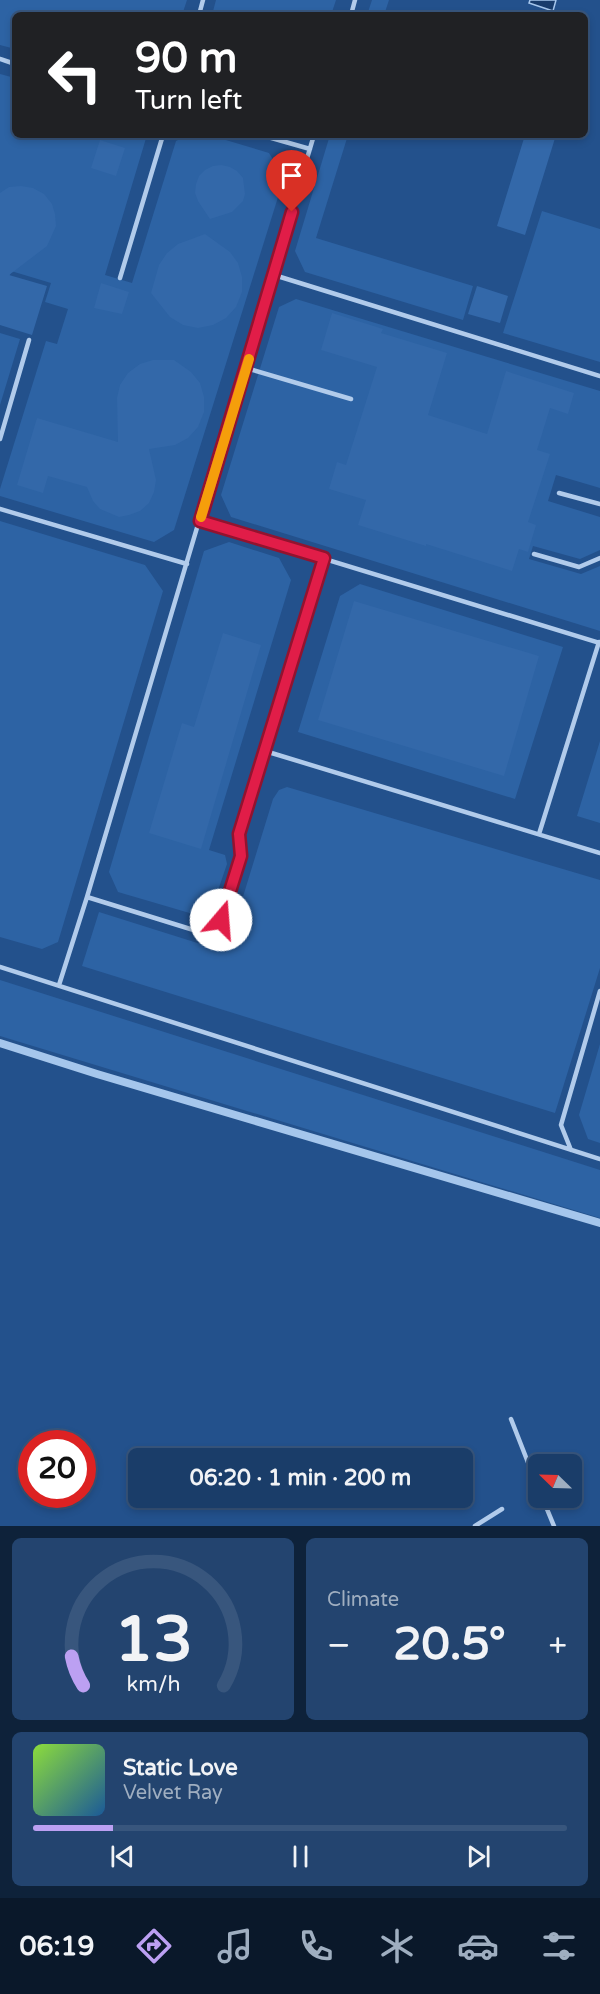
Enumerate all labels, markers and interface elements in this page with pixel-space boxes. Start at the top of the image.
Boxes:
text: 90 m [135,33,237,84]
icon: left [36,36,114,114]
text: Turn left [135,84,242,117]
pin [266,150,317,212]
icon: arrive [275,159,308,192]
position arrow [189,888,253,952]
speed limit sign: 20 [18,1430,96,1508]
north arrow [528,1454,582,1508]
map controls [528,1454,582,1508]
text: 06:20 · 1 min · 200 m [190,1465,411,1491]
text: Climate [327,1588,399,1612]
text: 13 [114,1603,192,1678]
text: 20.5° [393,1618,506,1672]
text: − [327,1626,351,1665]
text: + [548,1626,567,1665]
text: km/h [126,1671,180,1697]
text: Static Love [123,1755,238,1781]
text: Velvet Ray [123,1781,223,1805]
icon: previous [106,1840,139,1873]
icon: pause [284,1840,317,1873]
icon: next [462,1840,495,1873]
icon: directions [133,1925,175,1967]
icon: music [214,1925,256,1967]
icon: phone [295,1925,337,1967]
icon: climate [376,1925,418,1967]
icon: car [457,1925,499,1967]
icon: filters [538,1925,580,1967]
text: 06:19 [20,1930,94,1963]

